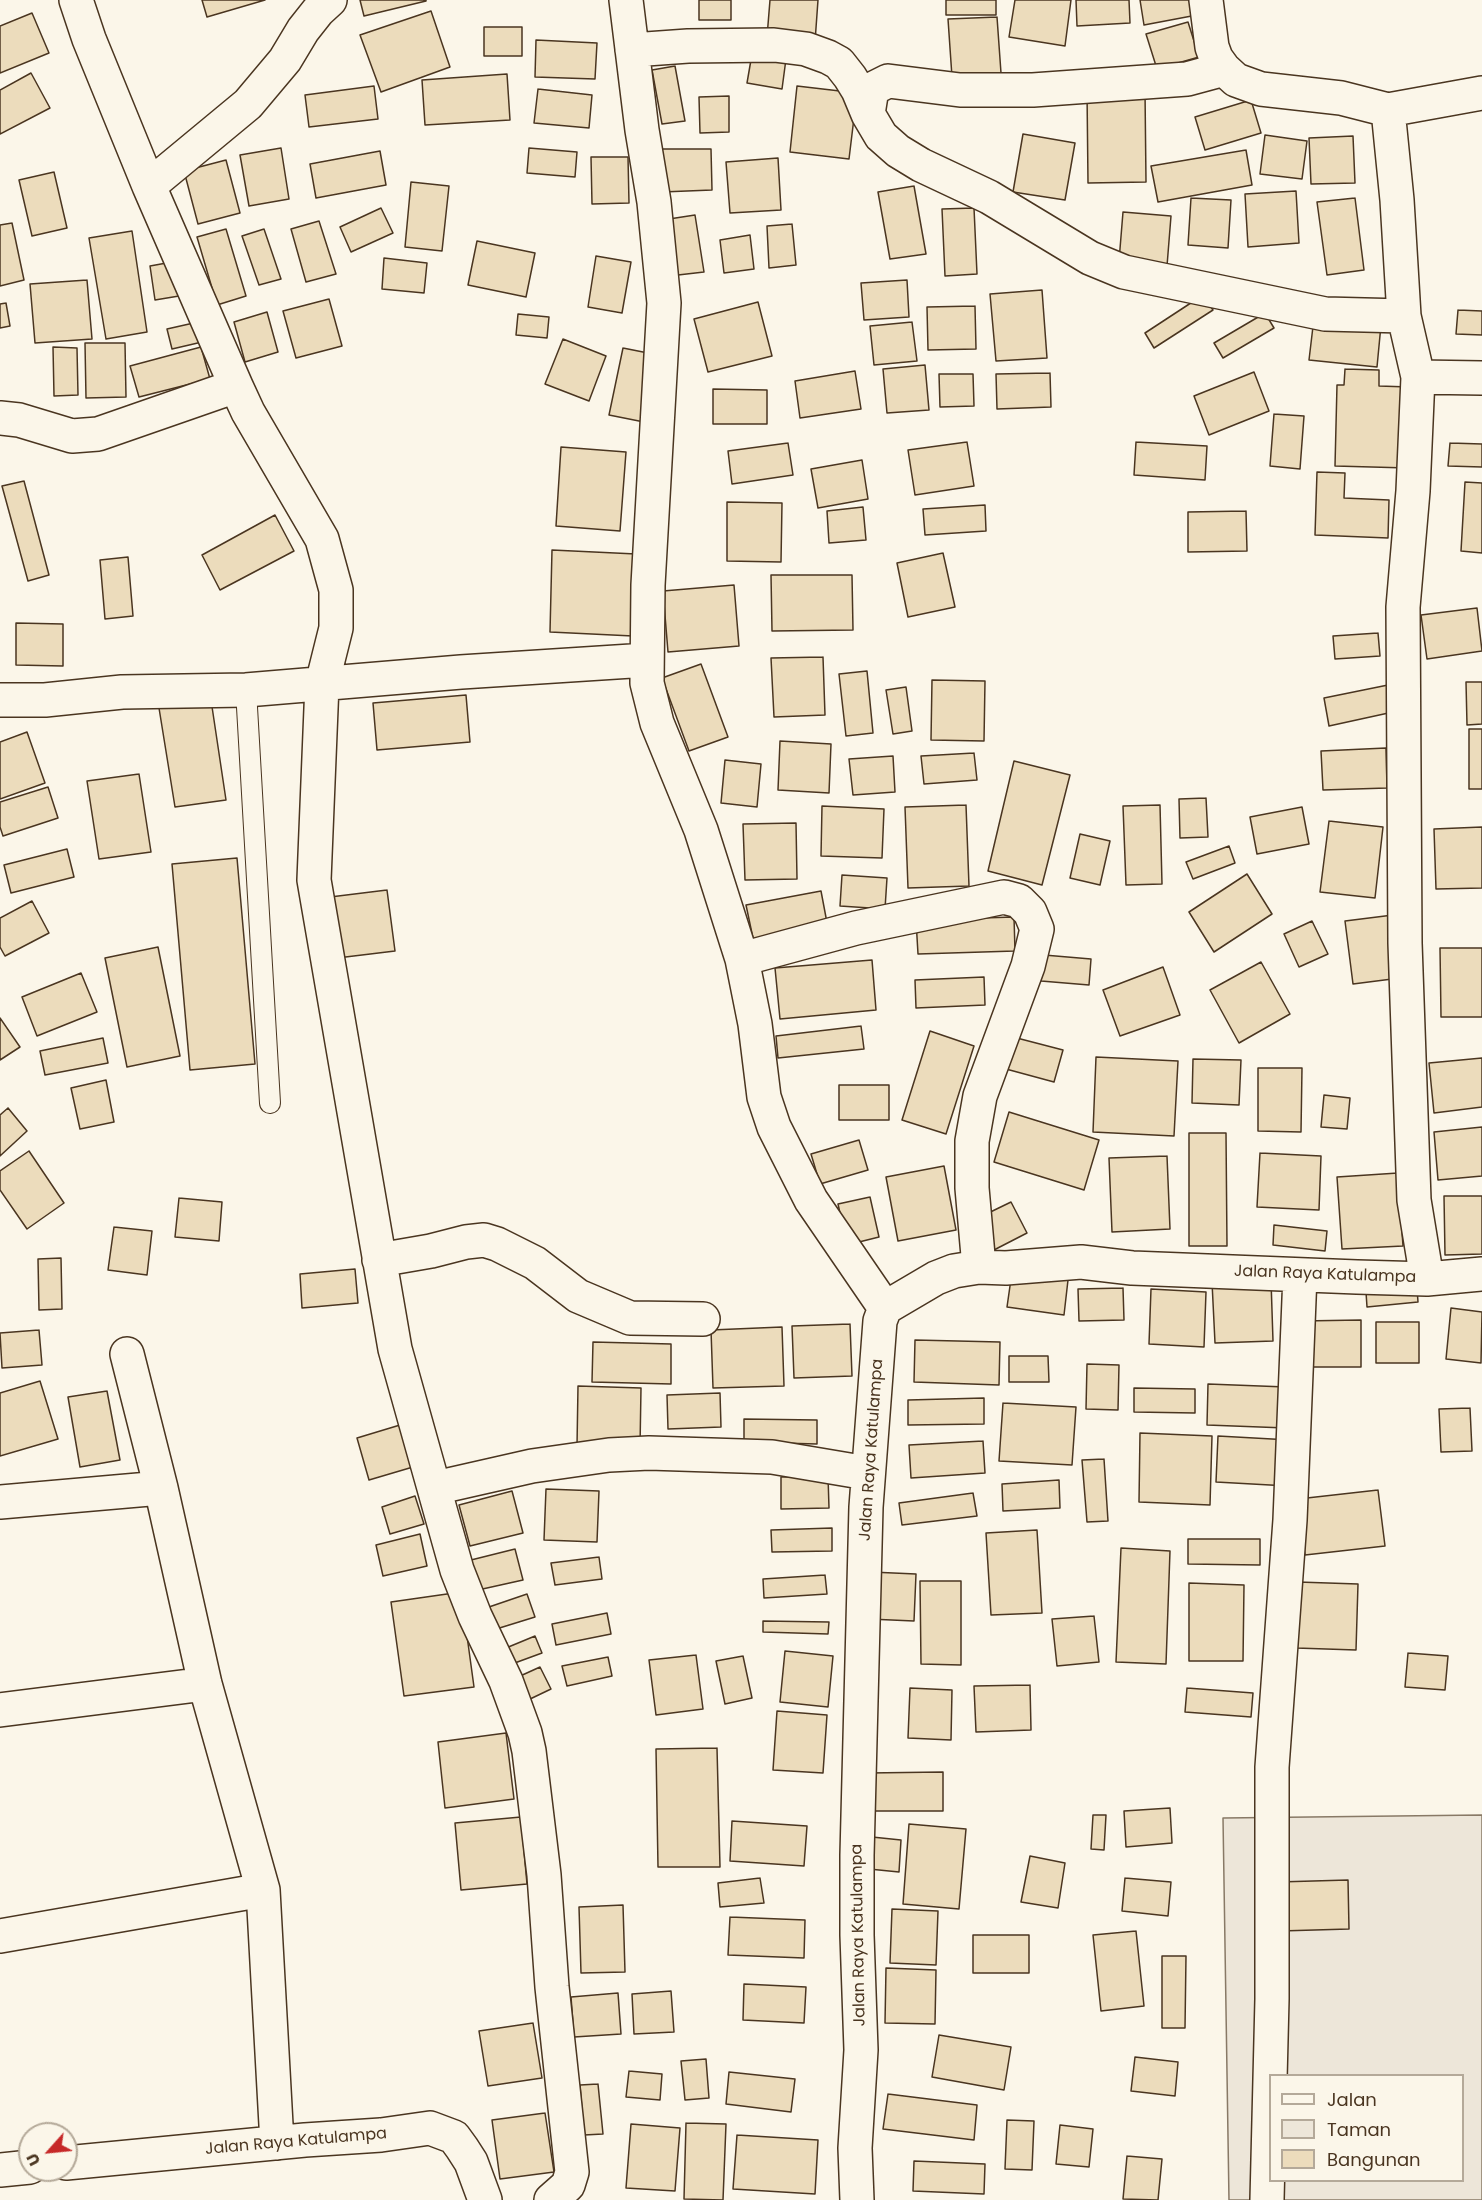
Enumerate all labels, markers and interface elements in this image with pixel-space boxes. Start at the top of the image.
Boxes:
street label: Jalan Raya Katulampa [1233,1262,1417,1288]
street label: Jalan Raya Katulampa [856,1358,888,1542]
street label: Jalan Raya Katulampa [848,1844,870,2026]
legend [1269,2074,1464,2182]
text: Jalan [1327,2087,1377,2112]
text: Taman [1327,2117,1391,2142]
north arrow [18,2122,78,2182]
street label: Jalan Raya Katulampa [204,2124,388,2160]
text: Bangunan [1327,2147,1421,2172]
text: U [20,2149,46,2170]

